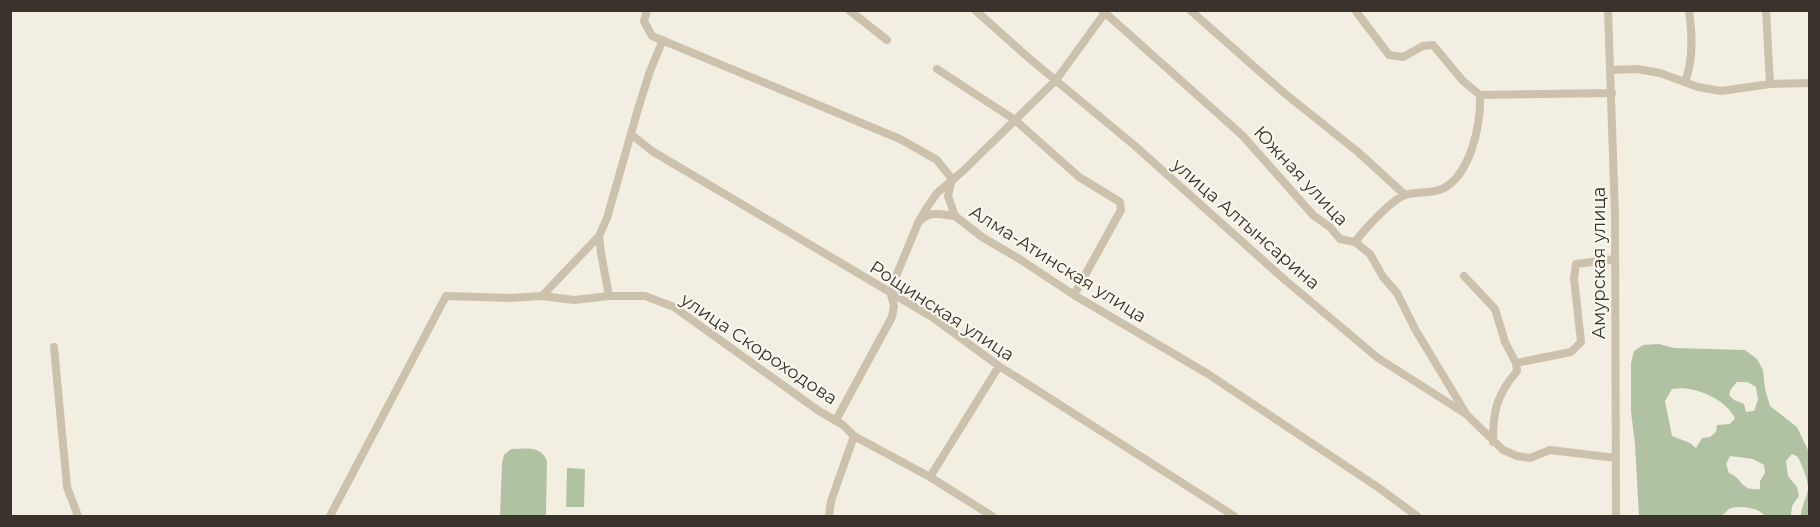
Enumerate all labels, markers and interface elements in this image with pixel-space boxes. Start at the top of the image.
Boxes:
street label: Южная улица [1249,121,1353,231]
street label: улица Алтынсарина [1167,153,1324,294]
street label: Амурская улица [1588,187,1610,339]
street label: Алма-Атинская улица [965,200,1151,328]
street label: Рощинская улица [866,256,1018,366]
street label: улица Скороходова [676,288,841,410]

